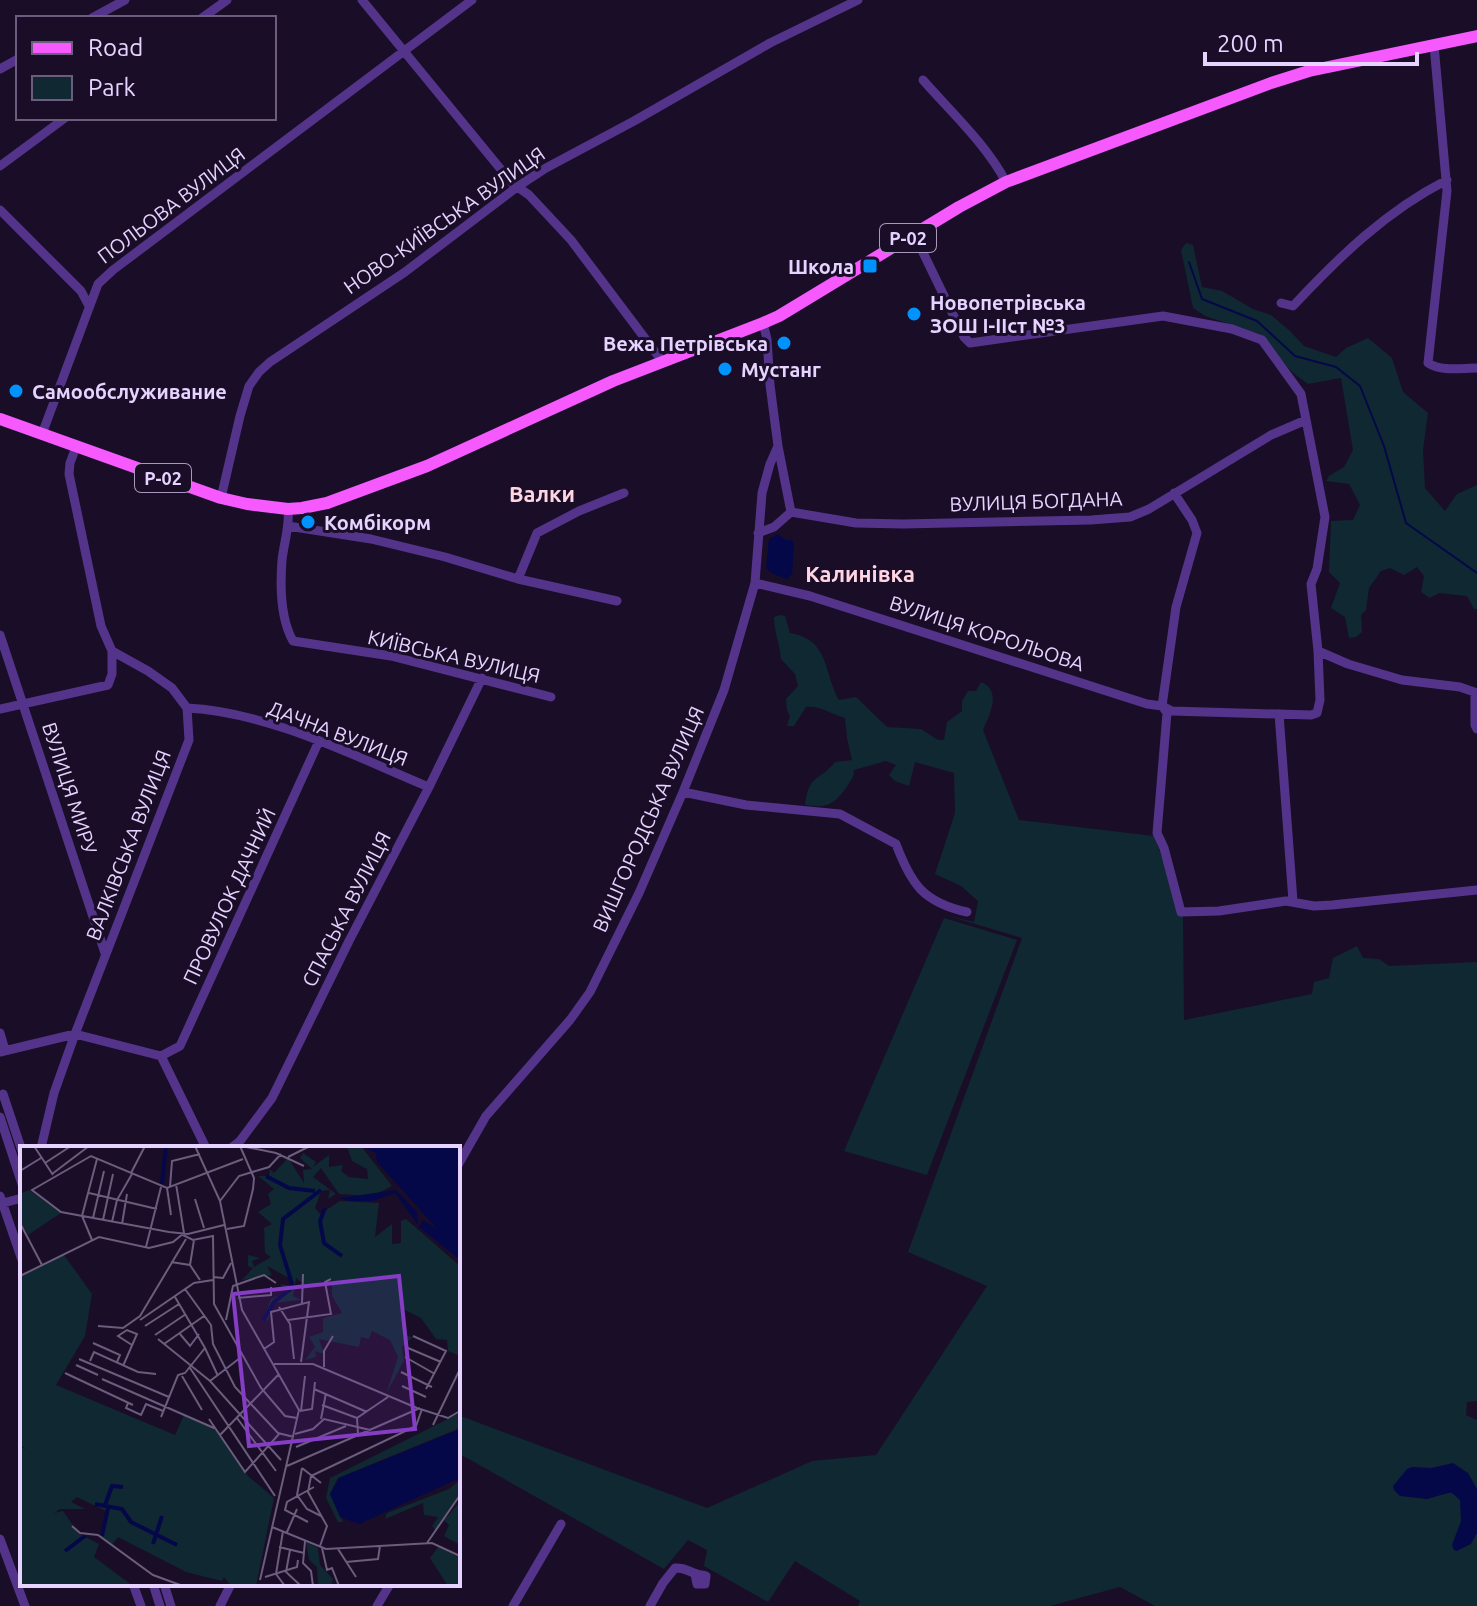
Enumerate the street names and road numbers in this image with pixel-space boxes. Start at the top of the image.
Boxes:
street label: ПОЛЬОВА ВУЛИЦЯ [93,142,249,268]
street label: НОВО-КИЇВСЬКА ВУЛИЦЯ [339,142,549,298]
road number: Р-02 [880,224,936,252]
road number: Р-02 [135,464,191,492]
street label: ВУЛИЦЯ БОГДАНА [949,486,1123,516]
street label: ВУЛИЦЯ КОРОЛЬОВА [887,591,1087,675]
street label: КИЇВСЬКА ВУЛИЦЯ [366,625,542,687]
street label: ДАЧНА ВУЛИЦЯ [265,696,411,770]
street label: ВИШГОРОДСЬКА ВУЛИЦЯ [588,703,708,935]
street label: ВУЛИЦЯ МИРУ [38,719,102,857]
street label: ВАЛКІВСЬКА ВУЛИЦЯ [81,747,175,943]
street label: ПРОВУЛОК ДАЧНИЙ [178,804,280,988]
street label: СПАСЬКА ВУЛИЦЯ [297,828,395,990]

